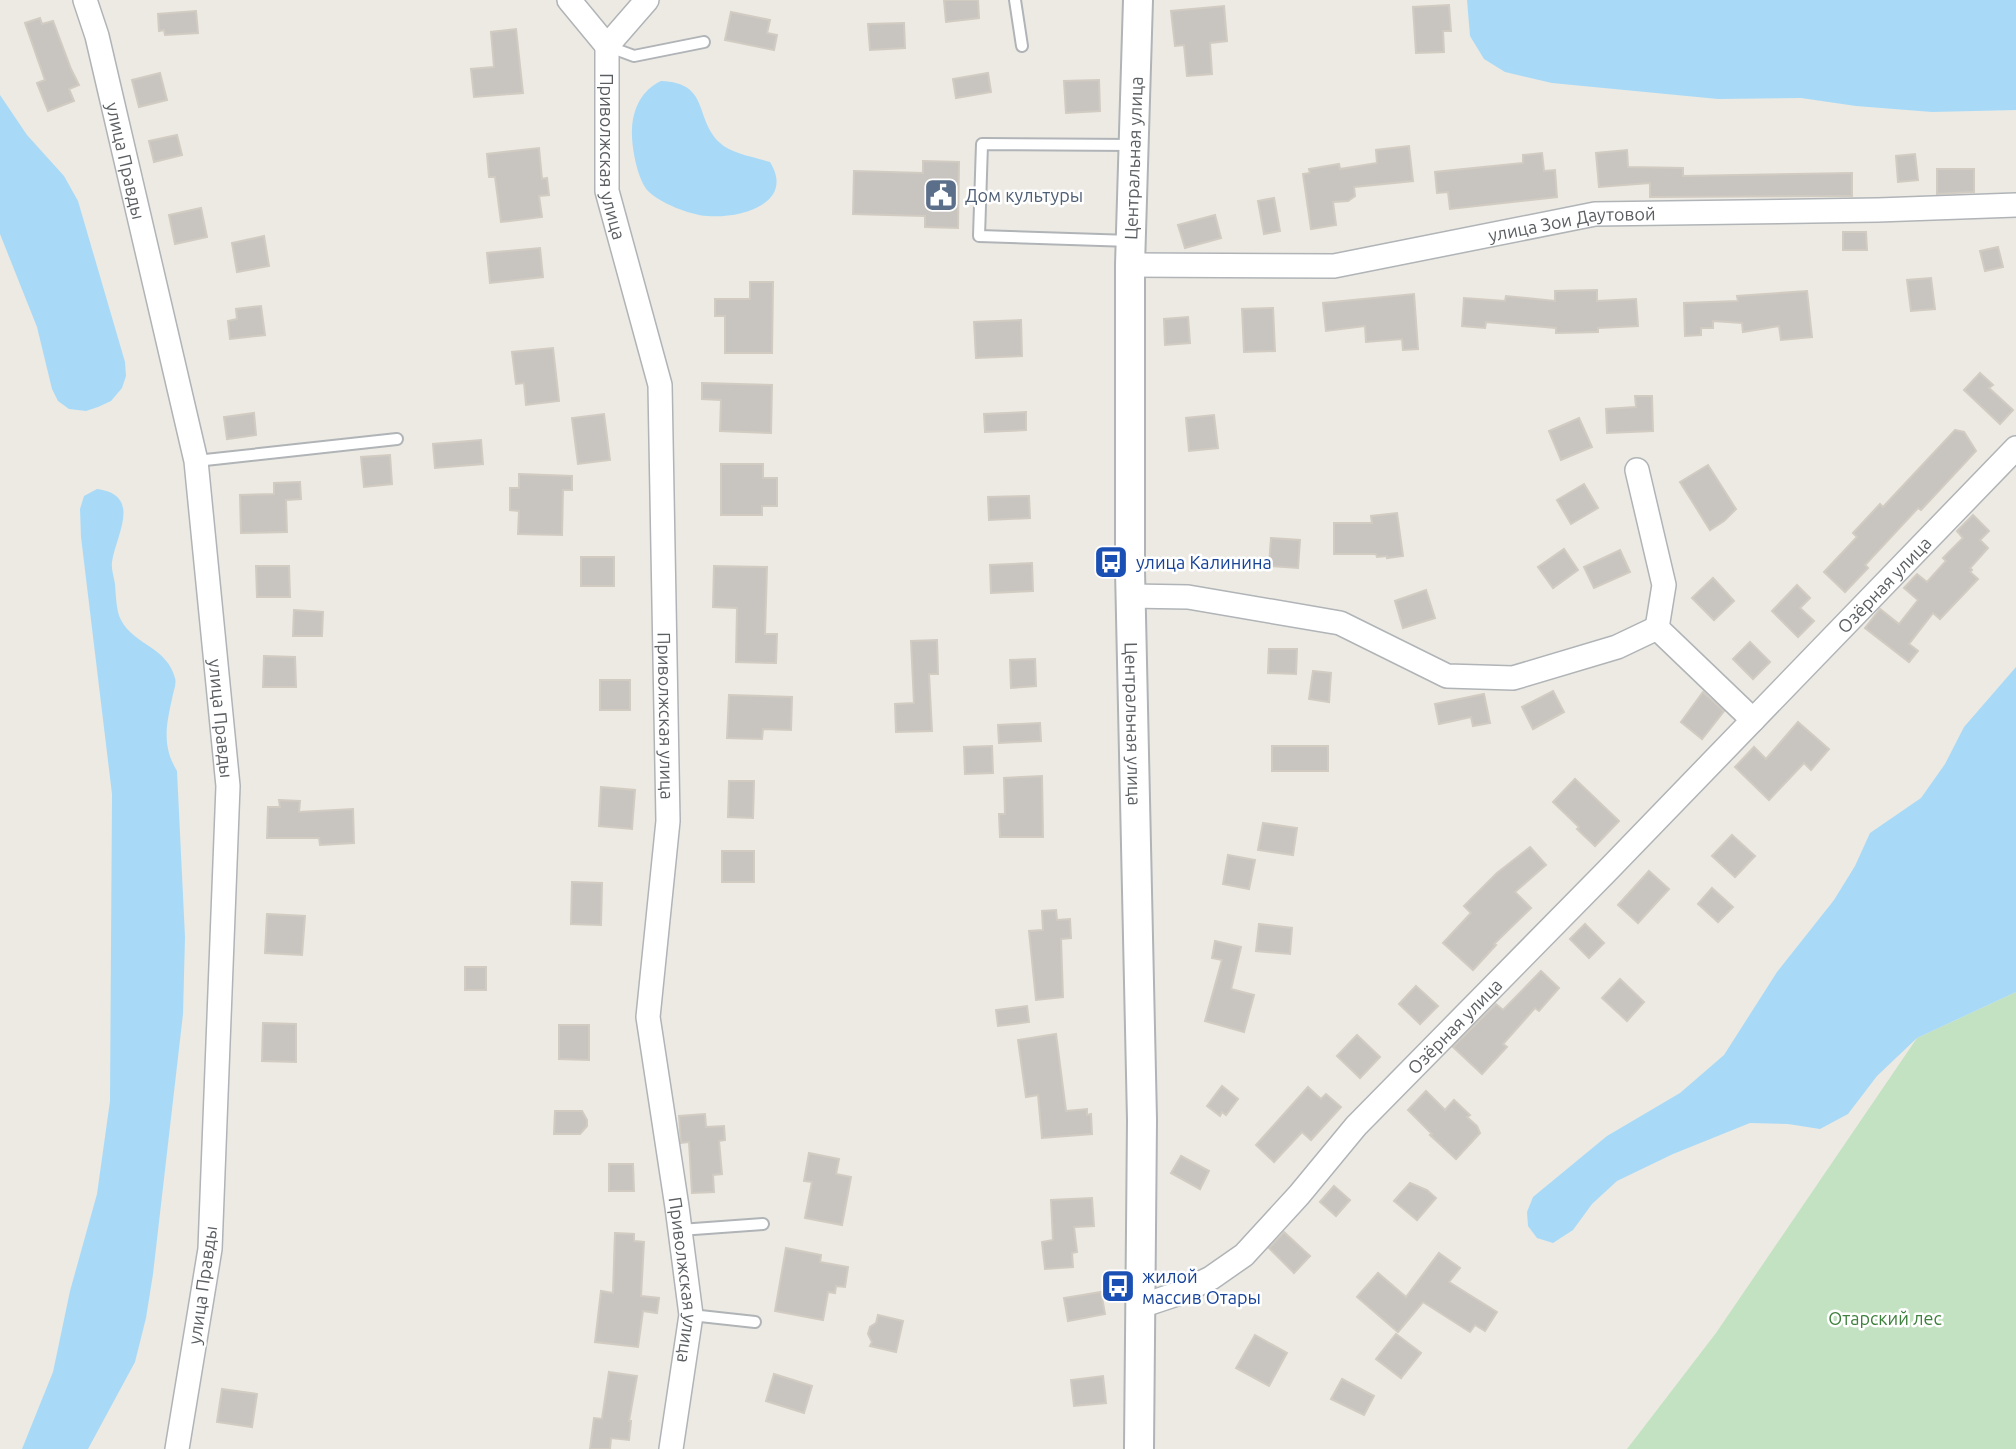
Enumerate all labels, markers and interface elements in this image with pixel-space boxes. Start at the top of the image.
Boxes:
street label: Приволжская улица [597,73,630,242]
street label: Центральная улица [1120,76,1146,240]
street label: улица Правды [103,100,149,221]
public building icon: Дом культуры [922,176,960,214]
place label: Дом культуры [965,185,1083,205]
street label: улица Зои Даутовой [1486,203,1656,245]
street label: Озёрная улица [1833,532,1935,637]
bus stop icon: улица Калинина [1092,543,1130,581]
place label: улица Калинина [1136,552,1272,572]
street label: Приволжская улица [655,632,678,800]
street label: Центральная улица [1122,642,1145,806]
street label: улица Правды [206,658,237,779]
street label: Озёрная улица [1403,974,1506,1078]
street label: Приволжская улица [666,1195,701,1365]
street label: улица Правды [184,1224,220,1346]
place label: жилой массив Отары [1142,1266,1261,1307]
bus stop icon: жилой массив Отары [1099,1267,1137,1305]
park label: Отарский лес [1828,1308,1942,1328]

